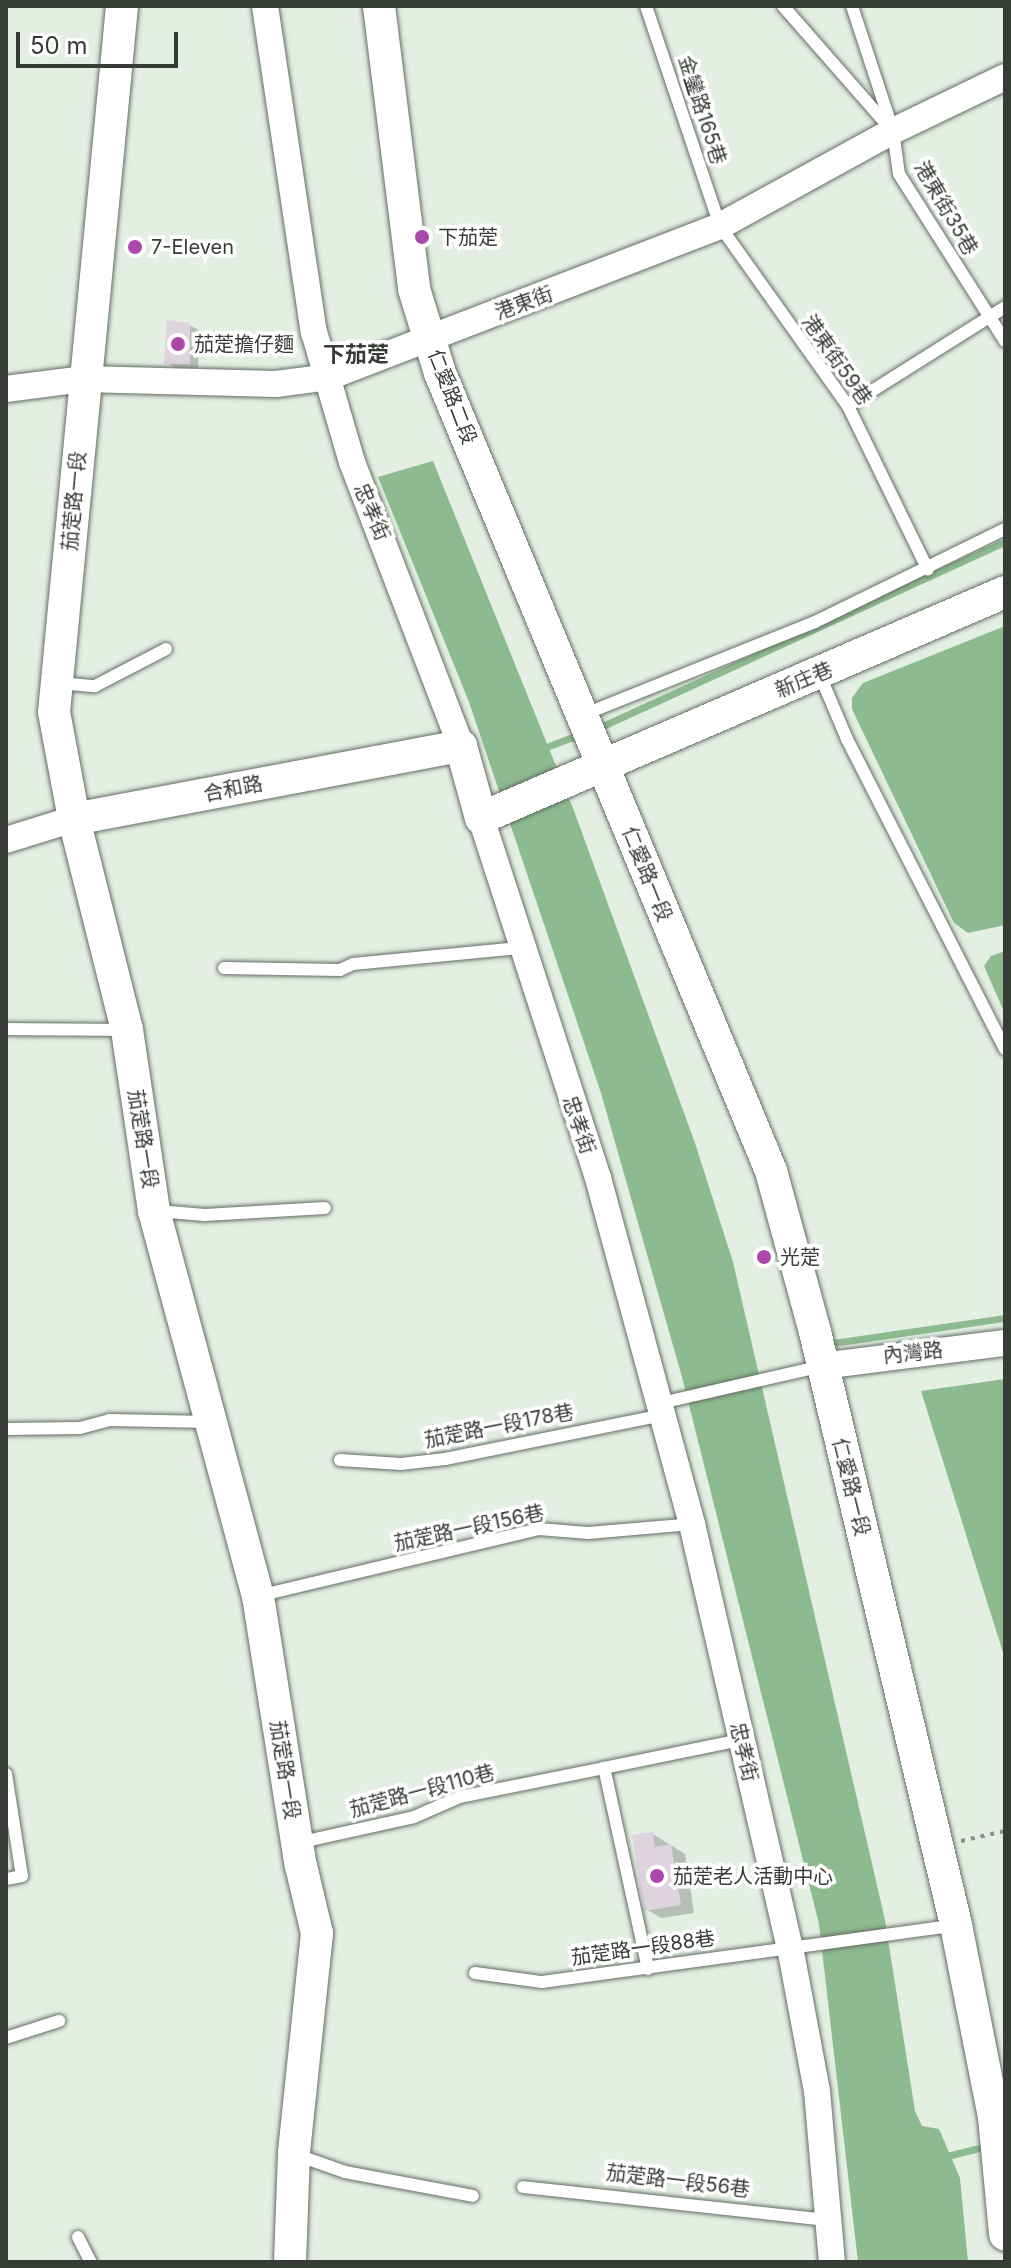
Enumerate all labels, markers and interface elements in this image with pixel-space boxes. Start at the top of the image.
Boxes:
scale bar [20,16,182,66]
text: 50 m [30,31,88,60]
street label: 金鑾路165巷 [673,53,731,167]
street label: 港東街35巷 [909,157,983,259]
place label: 下茄萣 [438,225,498,249]
marker: 下茄萣 [413,228,431,246]
place label: 7-Eleven [151,235,234,259]
marker: 7-Eleven [126,238,144,256]
street label: 港東街 [492,281,556,325]
street label: 港東街59巷 [797,310,877,410]
place label: 茄萣擔仔麵 [194,332,294,356]
marker: 茄萣擔仔麵 [169,335,187,353]
district label: 下茄萣 [323,342,389,368]
street label: 仁愛路二段 [423,346,481,448]
street label: 茄萣路一段 [58,450,90,552]
street label: 忠孝街 [349,480,395,544]
street label: 新庄巷 [772,657,836,703]
street label: 合和路 [201,771,265,807]
street label: 仁愛路一段 [617,823,677,925]
street label: 茄萣路一段 [123,1088,163,1190]
street label: 忠孝街 [558,1093,600,1157]
place label: 光萣 [780,1245,820,1269]
marker: 光萣 [755,1248,773,1266]
street label: 內灣路 [882,1338,944,1368]
street label: 茄萣路一段178巷 [422,1400,576,1452]
street label: 仁愛路一段 [827,1436,875,1538]
street label: 茄萣路一段156巷 [392,1500,546,1556]
street label: 茄萣路一段 [265,1719,305,1821]
street label: 忠孝街 [726,1720,762,1784]
street label: 茄萣路一段110巷 [347,1760,497,1822]
place label: 茄萣老人活動中心 [673,1864,833,1888]
marker: 茄萣老人活動中心 [648,1867,666,1885]
street label: 茄萣路一段88巷 [570,1926,716,1970]
street label: 茄萣路一段56巷 [605,2160,751,2202]

